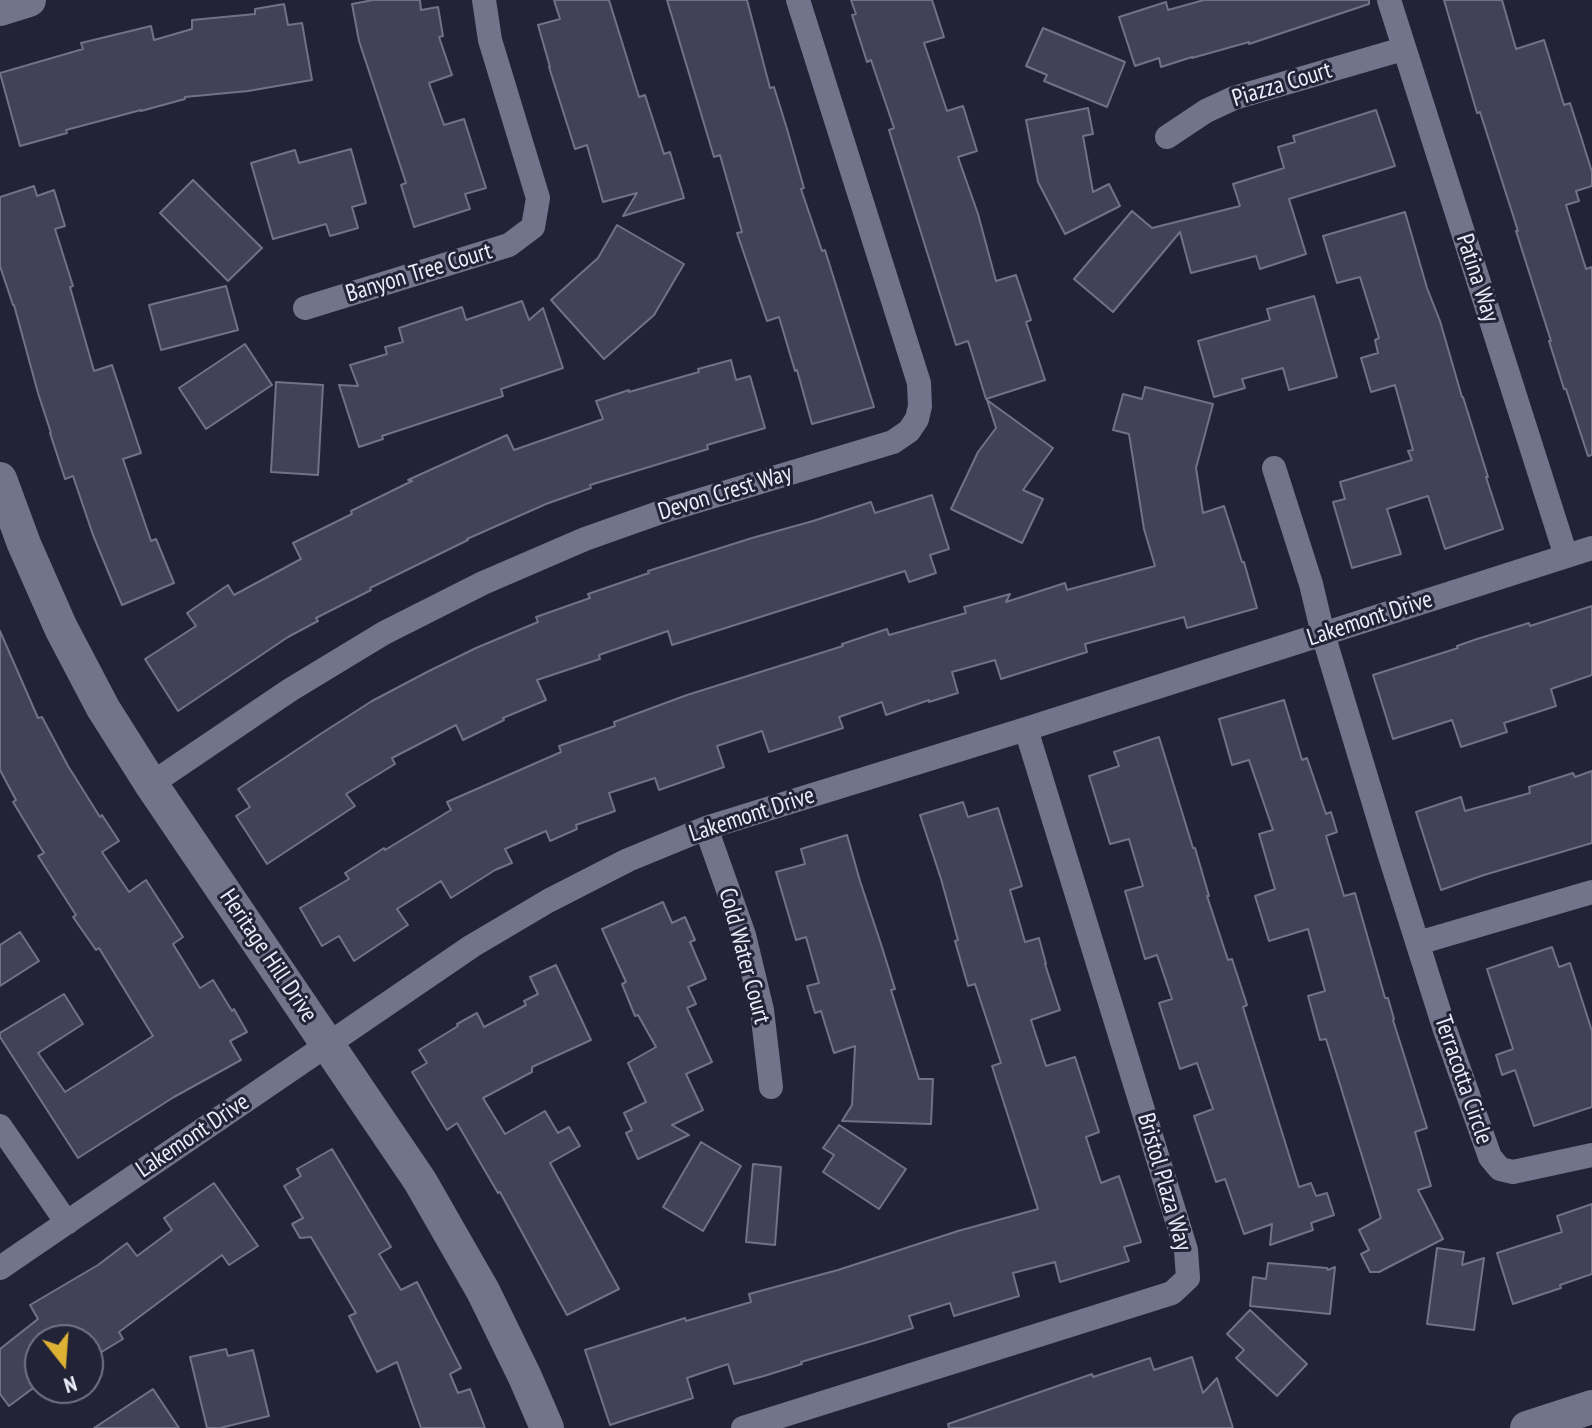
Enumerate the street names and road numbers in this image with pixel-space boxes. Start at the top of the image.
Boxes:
street label: Piazza Court [1229,56,1335,114]
street label: Patina Way [1449,230,1505,326]
street label: Banyon Tree Court [342,237,496,309]
street label: Devon Crest Way [655,459,795,527]
street label: Lakemont Drive [1304,585,1436,653]
street label: Lakemont Drive [686,781,818,849]
street label: Heritage Hill Drive [213,884,323,1028]
street label: Cold Water Court [712,885,776,1027]
street label: Terracotta Circle [1428,1012,1498,1148]
street label: Lakemont Drive [131,1088,255,1184]
street label: Bristol Plaza Way [1131,1110,1197,1254]

